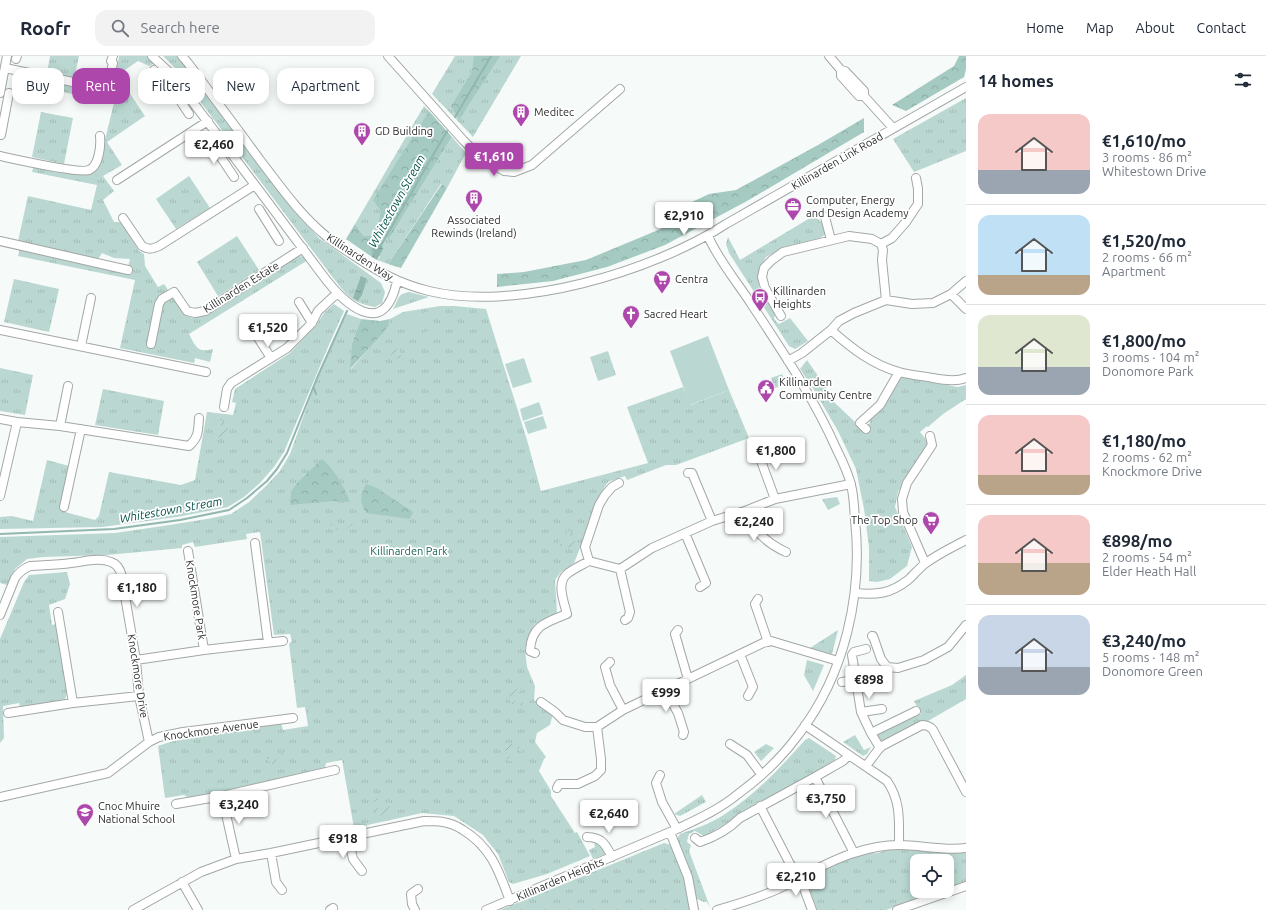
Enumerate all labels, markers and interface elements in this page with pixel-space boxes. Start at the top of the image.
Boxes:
search box [95,10,375,46]
text: Roofr [20,17,71,39]
icon: search [109,17,131,39]
text: Search here [141,19,220,36]
text: Home [1026,20,1064,36]
text: Map [1086,20,1114,36]
text: About [1136,20,1175,36]
text: Contact [1197,20,1246,36]
chip: Buy [12,68,64,104]
chip: Rent [72,68,130,104]
chip: Filters [138,68,205,104]
chip: New [213,68,269,104]
chip: Apartment [277,68,374,104]
icon: filters [1232,69,1254,91]
text: 14 homes [978,71,1054,90]
building icon: Meditec [511,102,531,127]
place label: Meditec [534,106,574,118]
building icon: GD Building [352,121,372,146]
place label: GD Building [375,125,433,137]
street label: Killinarden Link Road [789,130,885,192]
icon: home [1010,130,1058,178]
pin: €2,460 [181,131,247,165]
text: €1,610/mo [1102,131,1186,150]
text: €2,460 [194,137,234,151]
pin: €1,610 [461,143,527,177]
text: €1,610 [474,149,514,163]
text: 3 rooms · 86 m² [1102,150,1192,164]
water label: Whitestown Stream [366,152,427,249]
text: Whitestown Drive [1102,164,1206,178]
building icon: Associated Rewinds (Ireland) [464,188,484,213]
place label: Computer, Energy and Design Academy [806,194,909,219]
office icon: Computer, Energy and Design Academy [783,196,803,221]
pin: €2,910 [651,202,717,236]
text: €2,910 [664,208,704,222]
place label: Associated Rewinds (Ireland) [431,214,517,240]
street label: Killinarden Way [325,231,396,283]
icon: home [1010,231,1058,279]
text: €1,520/mo [1102,231,1186,250]
text: 2 rooms · 66 m² [1102,250,1192,264]
street label: Killinarden Estate [201,259,281,315]
text: Apartment [1102,264,1166,278]
supermarket icon: Centra [652,269,672,294]
place label: Centra [675,273,708,285]
place label: Killinarden Heights [773,285,826,310]
bus stop icon: Killinarden Heights [750,287,770,312]
church icon: Sacred Heart [621,304,641,329]
place label: Sacred Heart [644,308,708,320]
pin: €1,520 [235,314,301,348]
text: €1,520 [248,320,288,334]
icon: home [1010,331,1058,379]
text: €1,800/mo [1102,331,1186,350]
text: 3 rooms · 104 m² [1102,350,1199,364]
text: Donomore Park [1102,364,1194,378]
place label: Killinarden Community Centre [779,376,872,401]
public building icon: Killinarden Community Centre [756,378,776,403]
icon: home [1010,431,1058,479]
text: €1,180/mo [1102,431,1186,450]
pin: €1,800 [743,437,809,471]
text: €1,800 [756,443,796,457]
text: 2 rooms · 62 m² [1102,450,1192,464]
text: Knockmore Drive [1102,464,1202,478]
water label: Whitestown Stream [119,494,223,525]
pin: €2,240 [721,508,787,542]
supermarket icon: The Top Shop [921,510,941,535]
text: €2,240 [734,514,774,528]
place label: The Top Shop [851,514,918,526]
icon: home [1010,531,1058,579]
text: €898/mo [1102,531,1172,550]
park label: Killinarden Park [370,545,448,557]
text: 2 rooms · 54 m² [1102,550,1192,564]
street label: Knockmore Park [184,559,208,641]
text: Elder Heath Hall [1102,564,1196,578]
pin: €1,180 [104,574,170,608]
text: €1,180 [117,580,157,594]
icon: home [1010,631,1058,679]
text: €3,240/mo [1102,631,1186,650]
street label: Knockmore Drive [125,633,151,719]
text: 5 rooms · 148 m² [1102,650,1199,664]
text: Donomore Green [1102,664,1203,678]
pin: €898 [845,666,893,700]
text: €898 [854,672,884,686]
pin: €999 [642,679,690,713]
text: €999 [651,685,681,699]
street label: Knockmore Avenue [163,717,259,743]
pin: €3,750 [793,785,859,819]
pin: €3,240 [206,791,272,825]
text: €3,750 [806,791,846,805]
text: €3,240 [219,797,259,811]
place label: Cnoc Mhuire National School [98,800,175,825]
pin: €2,640 [576,800,642,834]
school or university icon: Cnoc Mhuire National School [75,802,95,827]
text: €2,640 [589,806,629,820]
pin: €918 [319,825,367,859]
text: €918 [328,831,358,845]
map controls [910,854,954,898]
button: locate [910,854,954,898]
street label: Killinarden Heights [515,855,606,903]
pin: €2,210 [763,863,829,897]
text: €2,210 [776,869,816,883]

